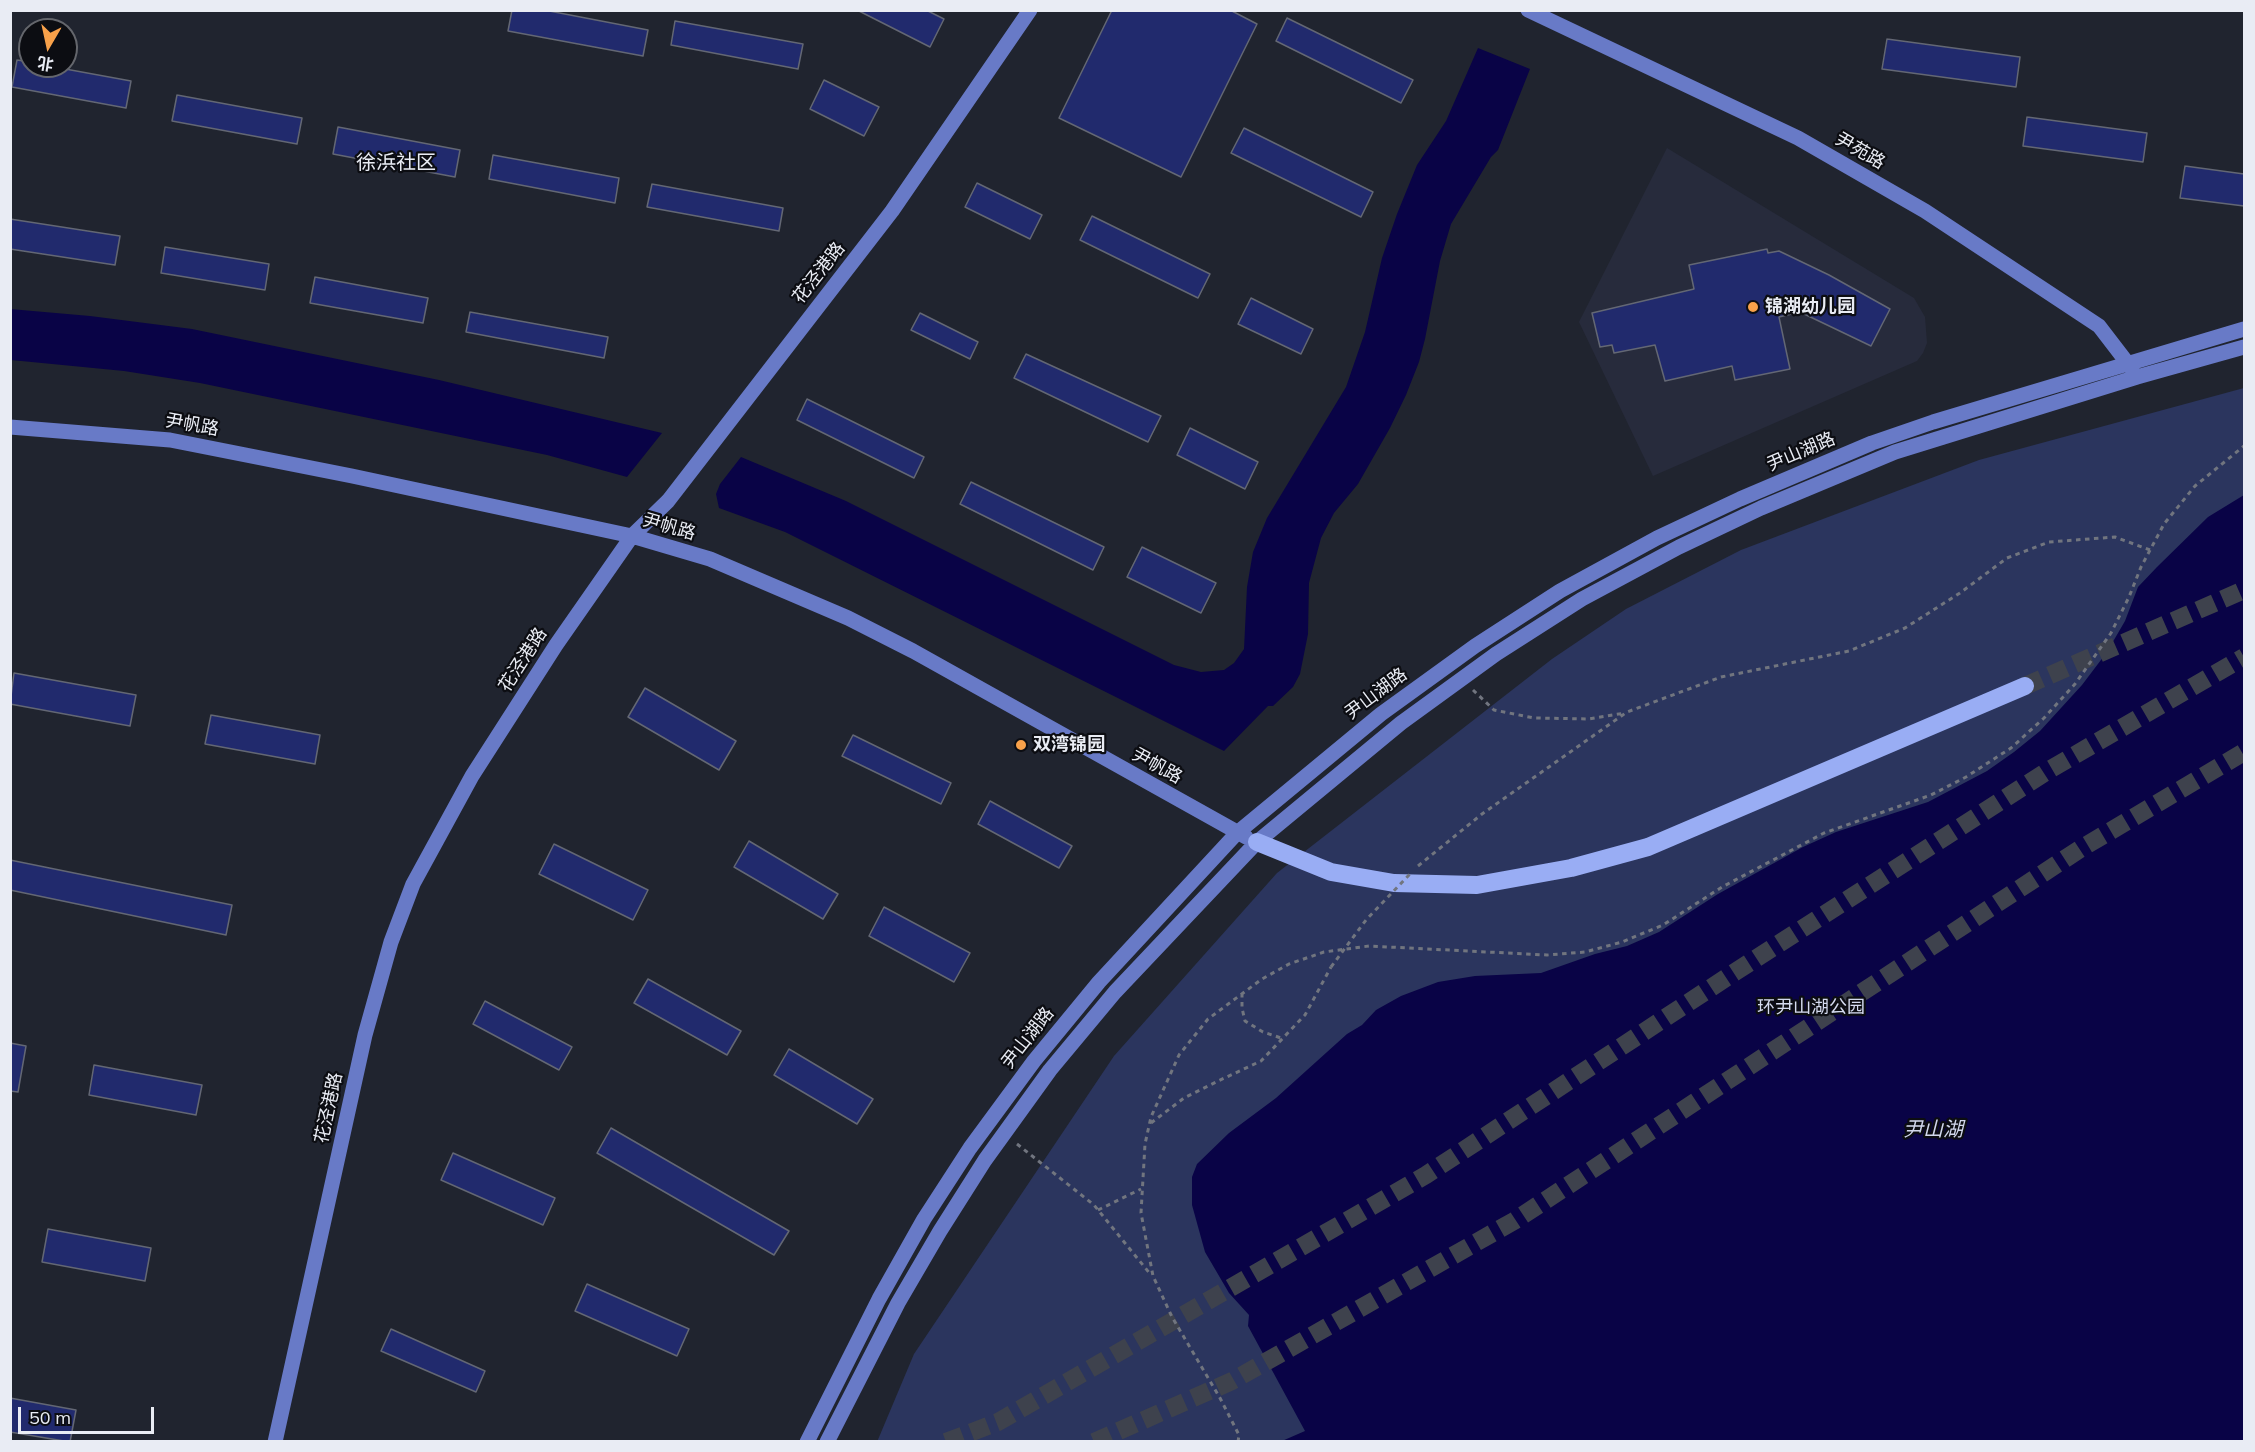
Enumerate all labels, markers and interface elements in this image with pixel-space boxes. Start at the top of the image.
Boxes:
north arrow [18,18,78,78]
text: 北 [36,53,55,75]
street label: 尹苑路 [1831,128,1889,174]
district label: 徐浜社区 [356,151,436,175]
street label: 花泾港路 [788,238,850,308]
place label: 锦湖幼儿园 [1765,296,1855,318]
marker: 锦湖幼儿园 [1746,300,1760,314]
street label: 尹帆路 [164,410,220,440]
street label: 尹山湖路 [1764,428,1838,476]
street label: 尹帆路 [640,509,698,545]
street label: 花泾港路 [494,624,552,696]
street label: 尹山湖路 [1341,664,1411,724]
place label: 双湾锦园 [1033,734,1105,756]
marker: 双湾锦园 [1014,738,1028,752]
street label: 尹帆路 [1128,743,1186,789]
park label: 环尹山湖公园 [1757,997,1865,1019]
street label: 尹山湖路 [997,1003,1059,1073]
street label: 花泾港路 [311,1071,347,1145]
water label: 尹山湖 [1903,1118,1963,1142]
scale bar [21,1395,158,1433]
text: 50 m [29,1406,71,1429]

